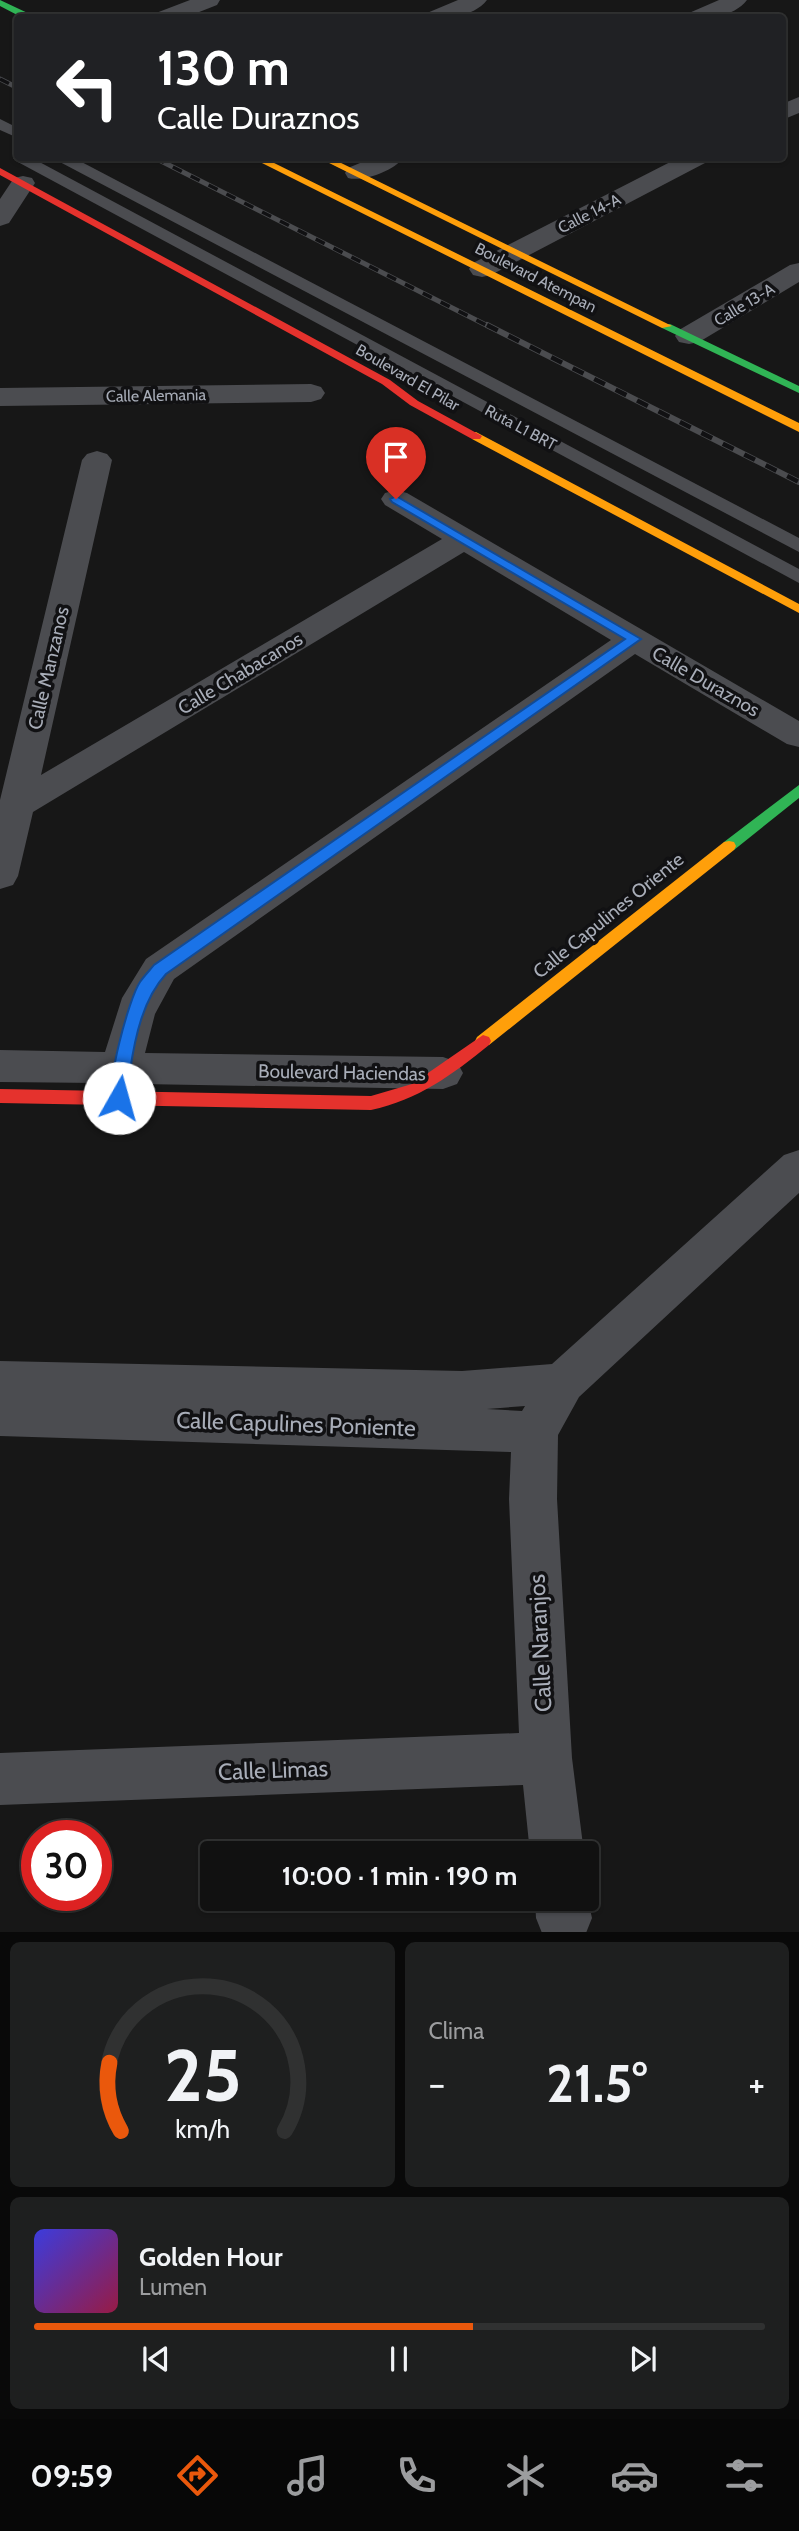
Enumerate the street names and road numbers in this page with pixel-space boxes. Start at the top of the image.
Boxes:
street label: Calle 14-A [555,190,624,237]
street label: Boulevard Atempan [472,239,600,316]
street label: Calle 13-A [711,279,778,330]
street label: Boulevard El Pilar [353,340,464,415]
street label: Calle Alemania [106,385,207,406]
street label: Ruta L1 BRT [482,401,560,454]
street label: Calle Manzanos [23,604,74,732]
street label: Calle Chabacanos [174,627,307,720]
street label: Calle Duraznos [648,641,764,722]
street label: Calle Capulines Oriente [528,847,688,983]
street label: Boulevard Haciendas [258,1060,426,1085]
street label: Calle Capulines Poniente [176,1406,416,1442]
street label: Calle Naranjos [522,1573,558,1713]
street label: Calle Limas [218,1754,328,1786]

